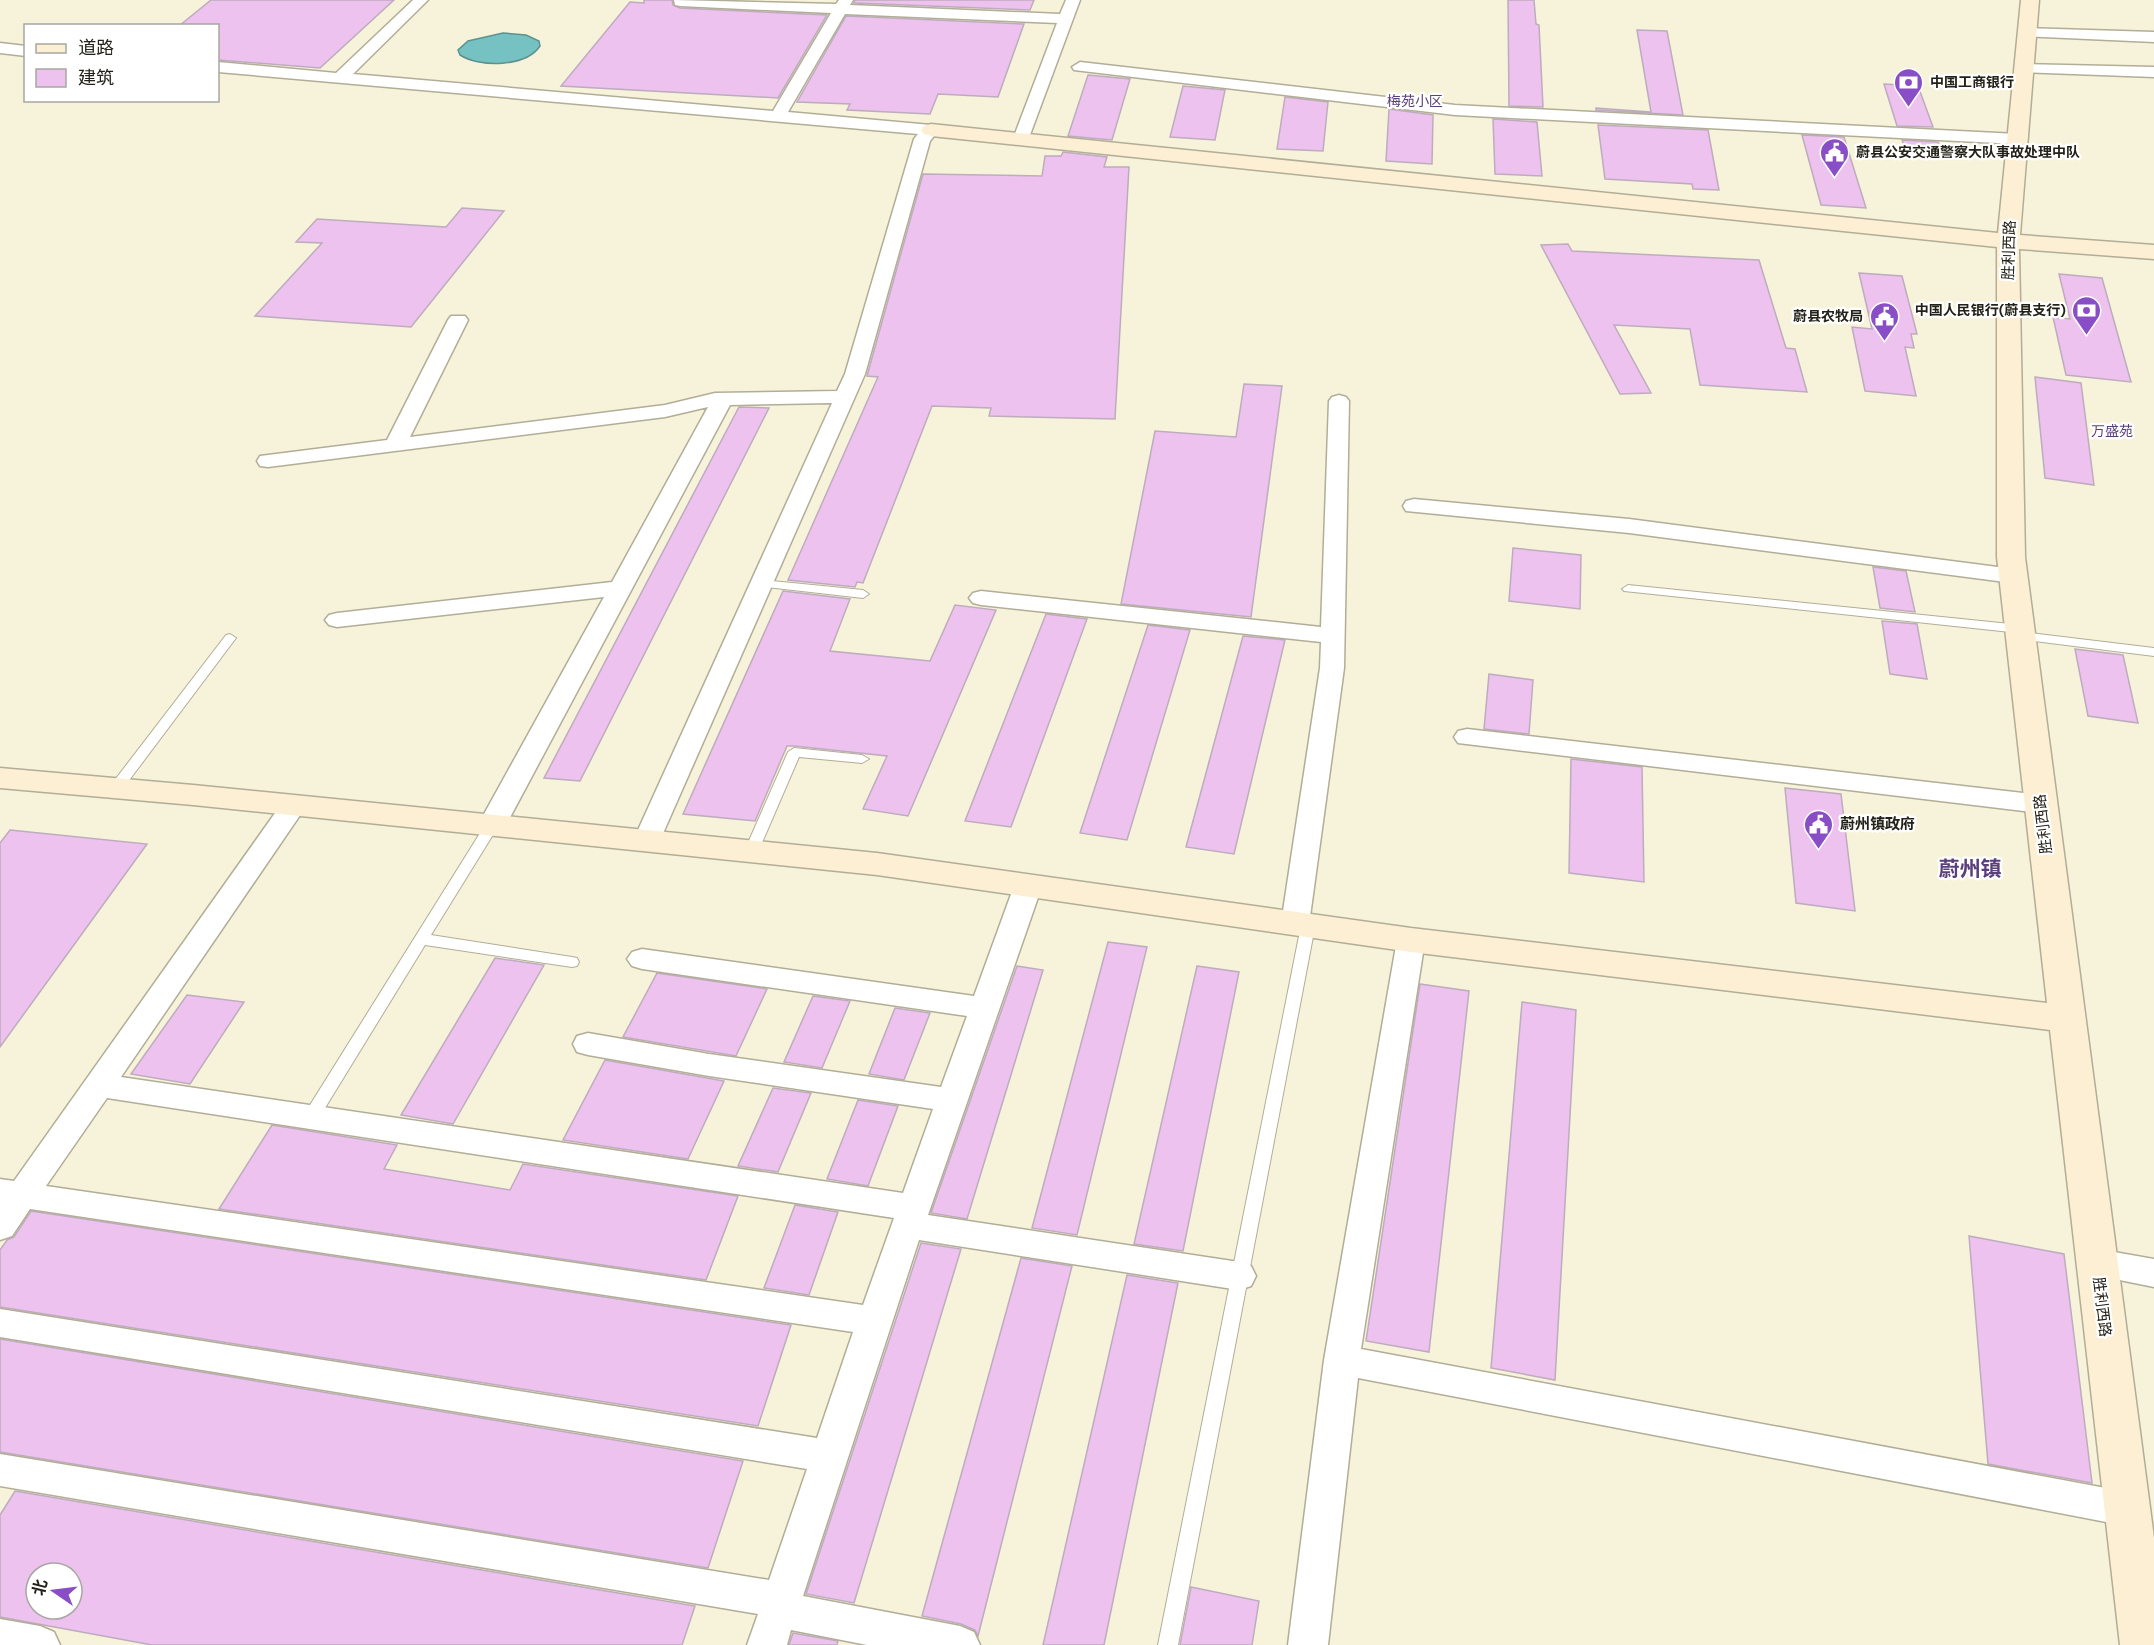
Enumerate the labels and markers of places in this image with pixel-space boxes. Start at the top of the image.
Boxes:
bank icon: 中国工商银行 [1893,66,1925,108]
place label: 中国工商银行 [1930,73,2014,91]
public building icon: 蔚县公安交通警察大队事故处理中队 [1819,136,1851,178]
place label: 蔚县公安交通警察大队事故处理中队 [1856,143,2080,161]
bank icon: 中国人民银行(蔚县支行) [2071,294,2103,336]
public building icon: 蔚县农牧局 [1868,300,1900,342]
place label: 中国人民银行(蔚县支行) [1915,301,2066,319]
place label: 蔚县农牧局 [1793,307,1863,325]
public building icon: 蔚州镇政府 [1803,808,1835,850]
place label: 蔚州镇政府 [1840,814,1915,834]

